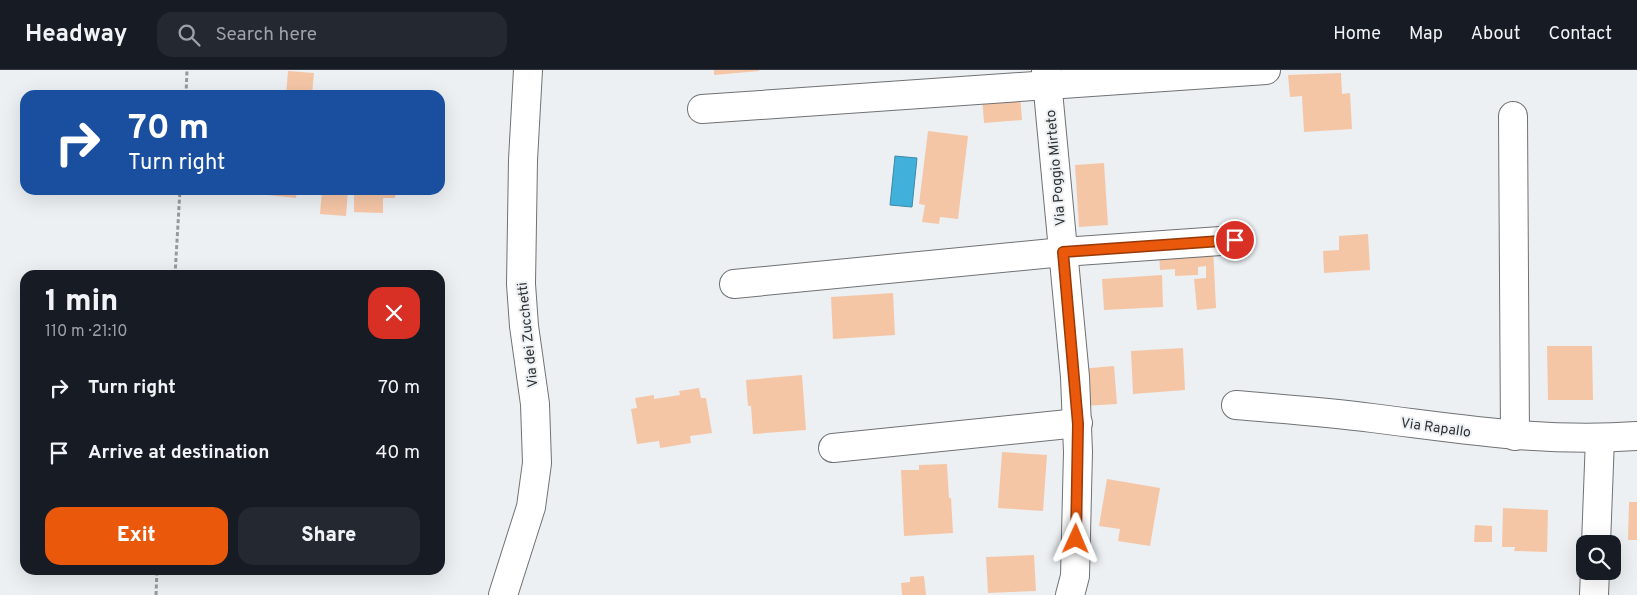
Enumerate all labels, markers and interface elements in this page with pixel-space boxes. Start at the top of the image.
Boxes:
search box [157,12,507,57]
text: Headway [25,20,127,50]
icon: search [175,21,203,49]
text: Search here [215,23,317,47]
text: Home [1333,23,1381,46]
text: Map [1409,23,1443,46]
text: About [1471,23,1520,46]
text: Contact [1548,23,1612,46]
text: 70 m [128,107,209,151]
street label: Via Poggio Mirteto [1043,109,1070,227]
icon: right [45,110,110,175]
text: Turn right [128,150,225,177]
pin [1214,219,1256,261]
icon: arrive [1221,226,1249,254]
street label: Via dei Zucchetti [515,281,542,388]
text: 1 min [45,284,118,321]
button: close [368,287,420,339]
text: 110 m · 21:10 [45,322,128,342]
icon: right [45,374,73,402]
text: Turn right [88,376,176,400]
text: 70 m [378,376,420,400]
street label: Via Rapallo [1400,415,1472,442]
icon: arrive [45,439,73,467]
text: Arrive at destination [88,441,269,465]
text: 40 m [375,441,420,465]
button: Exit [45,507,228,565]
button: Share [238,507,420,565]
position arrow [1049,512,1101,564]
map controls [1576,535,1621,580]
button: search [1576,535,1621,580]

